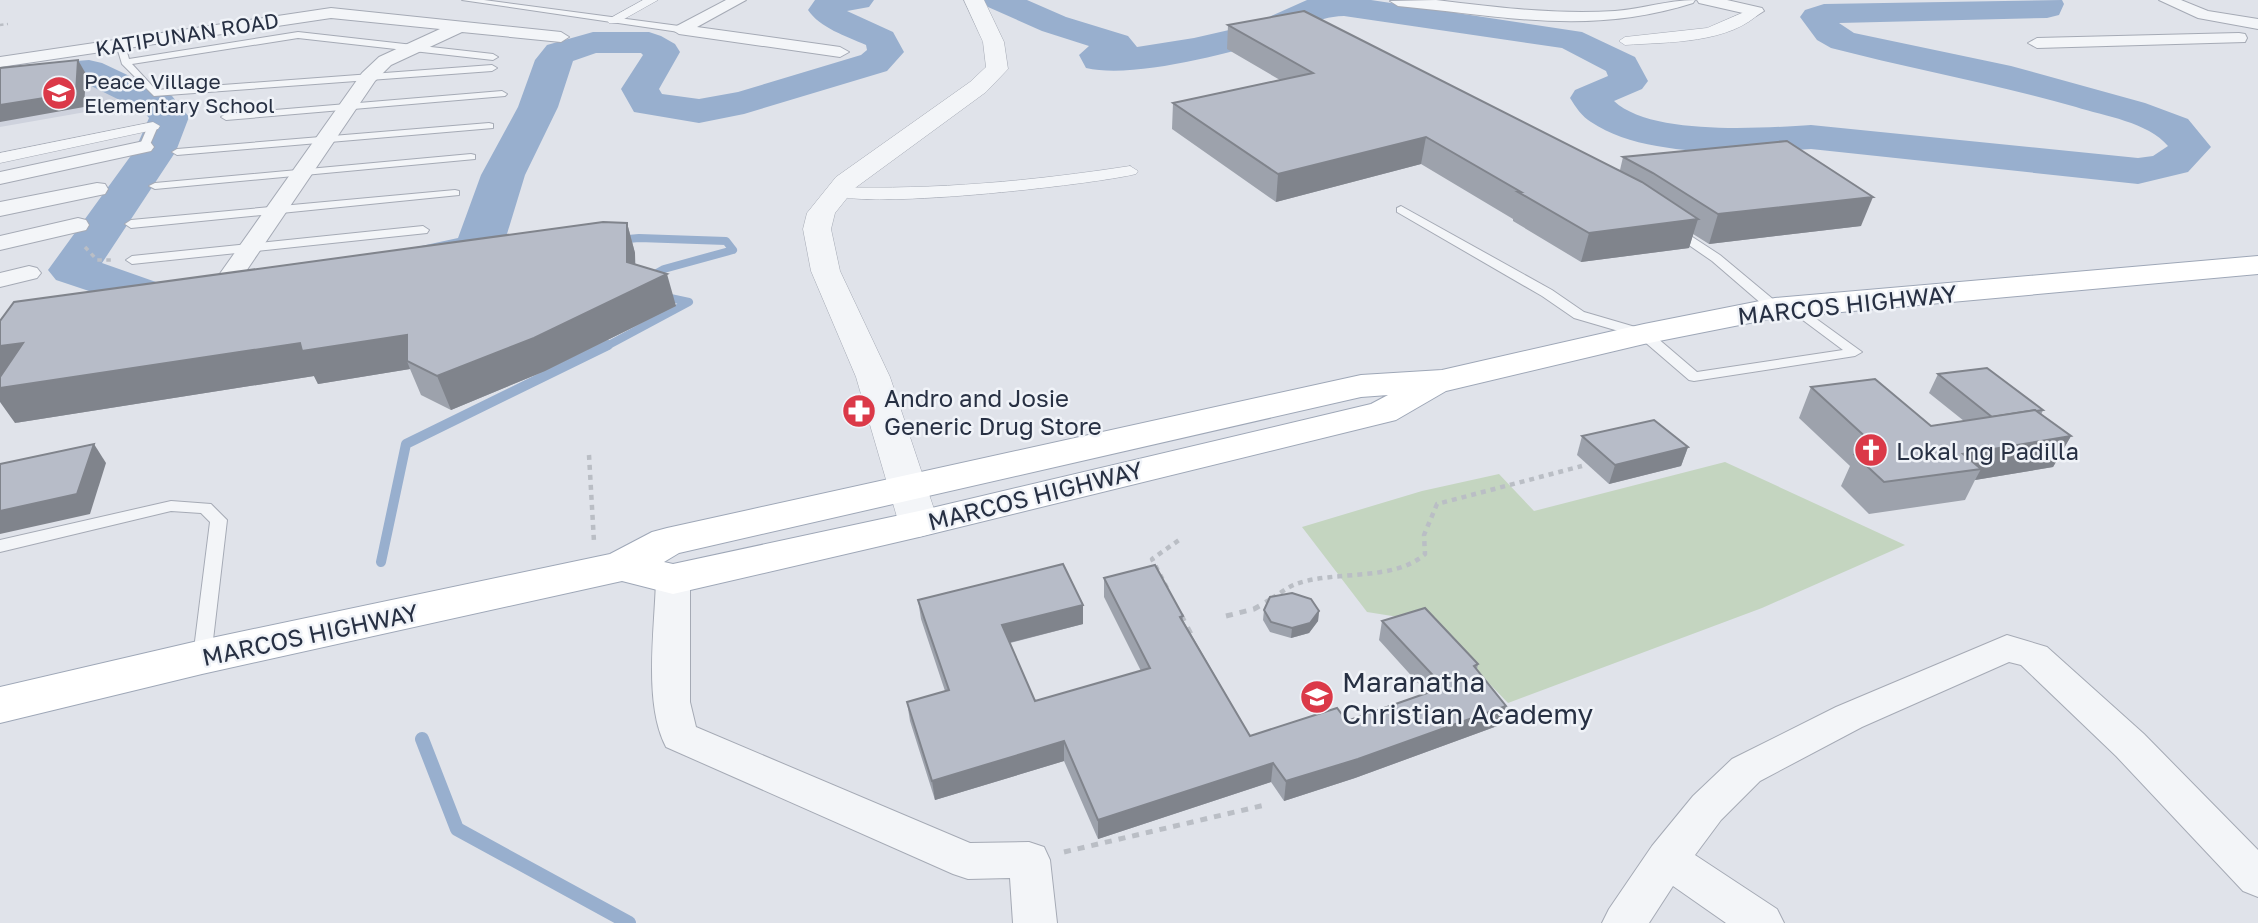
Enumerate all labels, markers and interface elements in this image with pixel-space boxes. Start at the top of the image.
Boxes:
street label: KATIPUNAN ROAD [93,7,281,61]
place label: Peace Village Elementary School [84,68,275,118]
school or university icon: Peace Village Elementary School [40,74,78,112]
street label: MARCOS HIGHWAY [1736,278,1959,330]
place label: Andro and Josie Generic Drug Store [884,383,1102,440]
pharmacy icon: Andro and Josie Generic Drug Store [840,392,878,430]
church icon: Lokal ng Padilla [1852,431,1890,469]
place label: Lokal ng Padilla [1896,436,2079,465]
street label: MARCOS HIGHWAY [925,454,1146,536]
street label: MARCOS HIGHWAY [199,597,421,671]
place label: Maranatha Christian Academy [1342,665,1594,730]
school or university icon: Maranatha Christian Academy [1298,678,1336,716]

